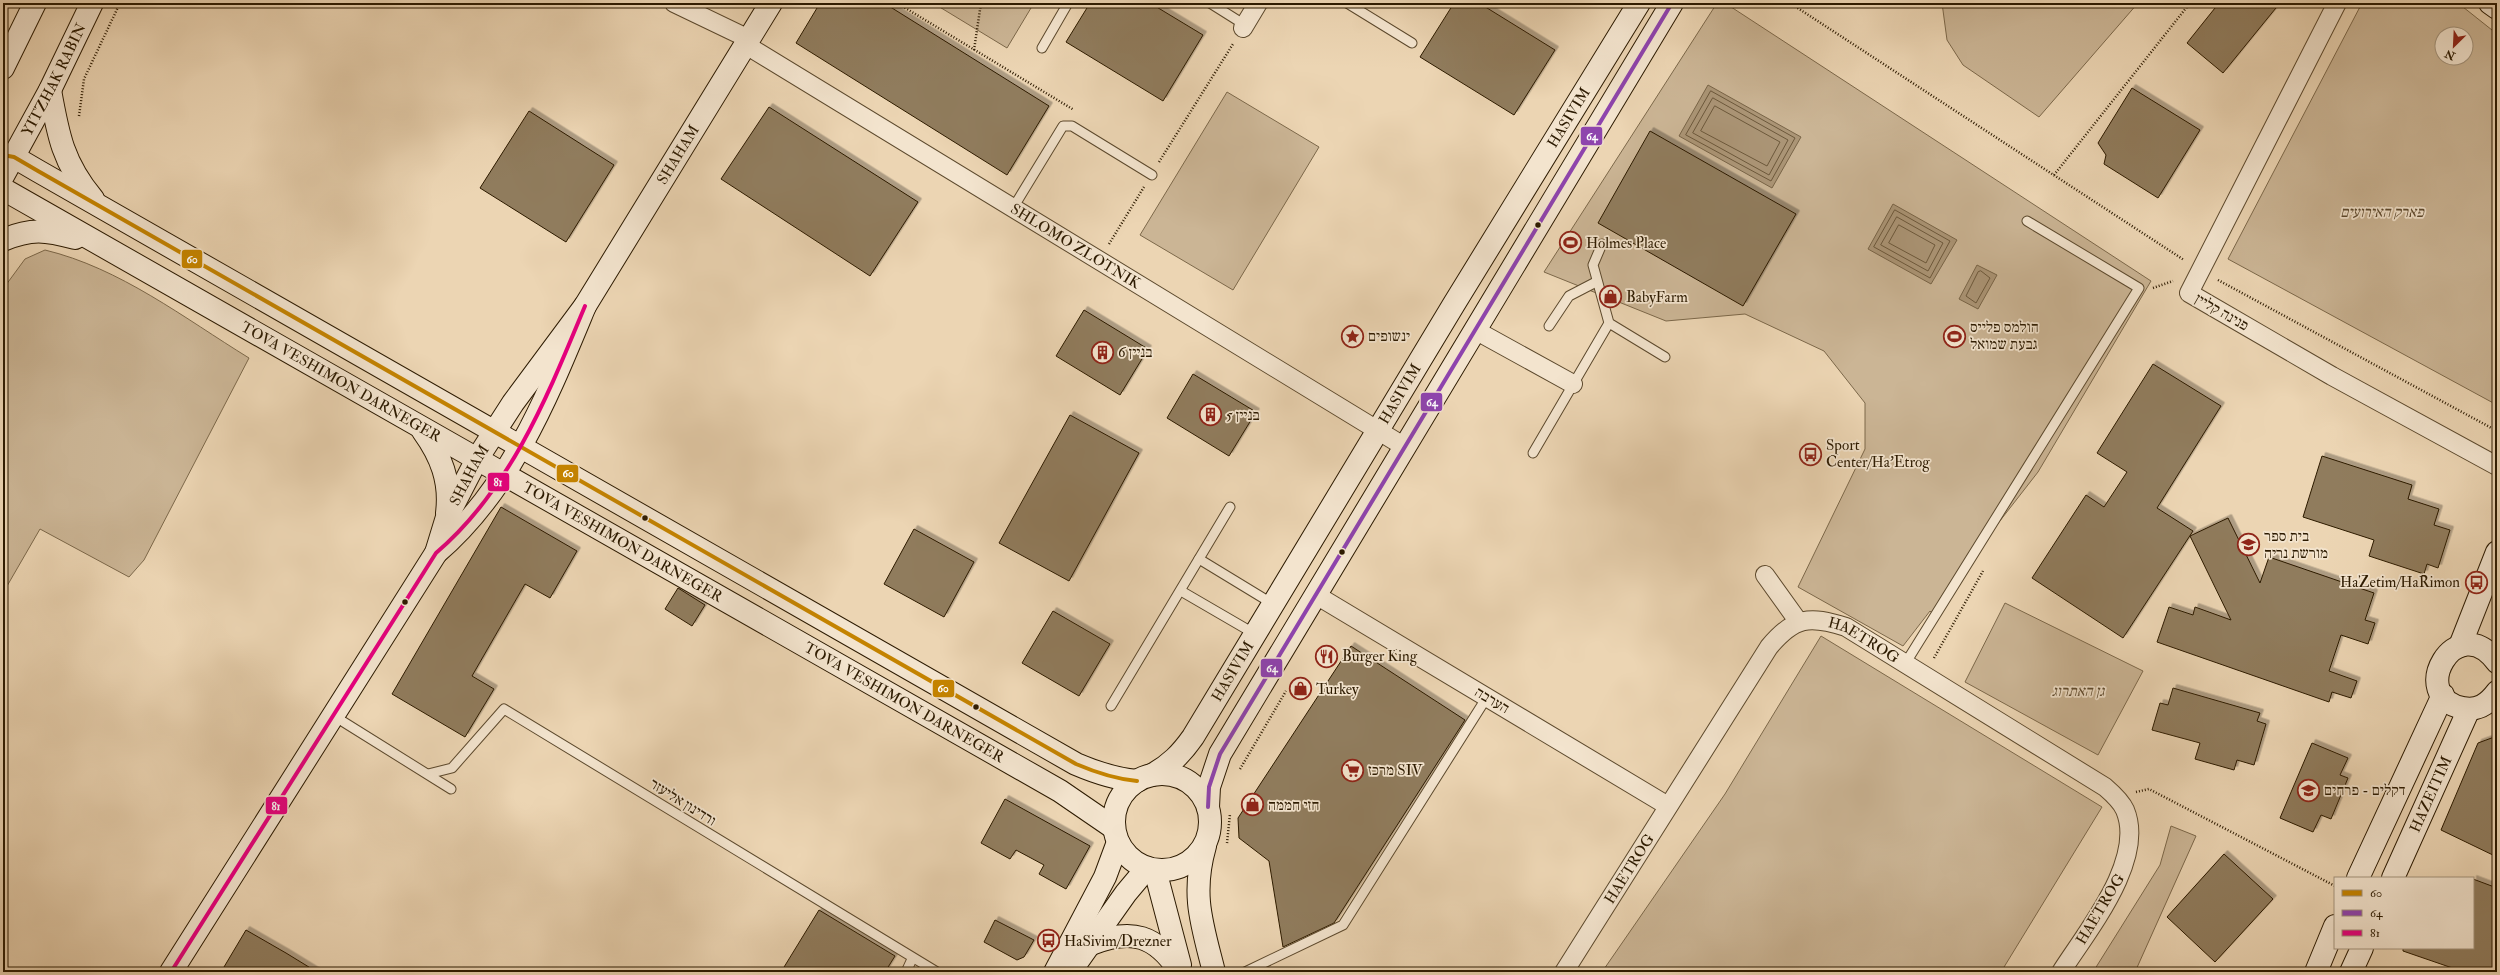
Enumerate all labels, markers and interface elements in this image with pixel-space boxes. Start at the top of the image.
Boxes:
street label: YITZHAK RABIN [18,20,91,140]
north arrow [2434,26,2474,66]
text: N [2442,46,2458,63]
street label: HASIVIM [1543,84,1595,151]
street label: SHAHAM [653,122,704,188]
line badge: 64 [1580,126,1603,146]
text: 64 [1586,130,1599,144]
street label: SHLOMO ZLOTNIK [1007,200,1144,294]
park label: פארק האירועים [2340,203,2425,222]
unlabelled marker [1533,220,1543,230]
sports icon: Holmes Place [1558,230,1584,256]
place label: Holmes Place [1586,234,1666,253]
line badge: 60 [181,249,203,269]
text: 60 [186,253,198,266]
shop icon: BabyFarm [1597,284,1623,310]
place label: BabyFarm [1626,288,1688,307]
street label: פנינה קליין [2191,289,2252,335]
street label: TOVA VESHIMON DARNEGER [237,317,445,447]
place label: הולמס פלייס גבעת שמואל [1970,318,2039,354]
place icon: ינשופים [1339,323,1365,349]
sports icon: הולמס פלייס גבעת שמואל [1942,323,1968,349]
place label: ינשופים [1368,327,1410,346]
building icon: בניין 6 [1089,339,1115,365]
place label: בניין 6 [1118,343,1153,362]
street label: HASIVIM [1375,360,1426,428]
line badge: 64 [1420,392,1443,412]
text: 64 [1426,396,1439,410]
building icon: בניין 5 [1198,402,1224,428]
place label: בניין 5 [1226,406,1260,425]
place label: Sport Center/Ha'Etrog [1826,436,1930,472]
street label: SHAHAM [445,441,494,509]
bus stop icon: Sport Center/Ha'Etrog [1798,441,1824,467]
line badge: 60 [556,464,579,483]
text: 60 [562,467,574,480]
line badge: 81 [487,472,510,492]
text: 81 [493,476,503,489]
street label: TOVA VESHIMON DARNEGER [519,478,727,607]
unlabelled marker [640,513,650,523]
place label: בית ספר מורשת נריה [2264,527,2328,563]
school or university icon: בית ספר מורשת נריה [2235,532,2261,558]
unlabelled marker [1337,547,1347,557]
bus stop icon: HaZetim/HaRimon [2463,569,2489,595]
place label: HaZetim/HaRimon [2340,573,2460,592]
unlabelled marker [400,597,410,607]
street label: HAETROG [1826,613,1903,668]
street label: TOVA VESHIMON DARNEGER [800,638,1008,768]
street label: HASIVIM [1207,638,1258,705]
restaurant icon: Burger King [1314,643,1340,669]
place label: Burger King [1342,647,1418,666]
line badge: 64 [1260,658,1283,678]
text: 64 [1266,662,1279,676]
shop icon: Turkey [1288,676,1314,702]
line badge: 60 [932,679,955,698]
place label: Turkey [1316,680,1359,699]
text: 60 [937,682,949,695]
park label: גן האתרוג [2052,682,2105,701]
street label: הערבה [1471,683,1513,718]
unlabelled marker [971,702,981,712]
street label: HAZEITIM [2406,753,2457,835]
supermarket icon: מרכז SIV [1339,757,1365,783]
place label: מרכז SIV [1368,761,1424,780]
street label: ורדינון אליעזר [646,774,720,830]
school or university icon: דקלים - פרחים [2295,777,2321,803]
place label: דקלים - פרחים [2324,781,2406,800]
shop icon: חזי חממה [1239,792,1265,818]
line badge: 81 [265,796,288,815]
place label: חזי חממה [1268,796,1319,815]
text: 81 [271,800,281,813]
street label: HAETROG [1600,830,1659,908]
street label: HAETROG [2072,870,2129,948]
legend [2334,877,2474,949]
text: 60 [2370,886,2382,901]
text: 64 [2370,906,2383,921]
text: 81 [2370,926,2380,941]
bus stop icon: HaSivim/Drezner [1035,928,1061,954]
place label: HaSivim/Drezner [1064,932,1172,951]

